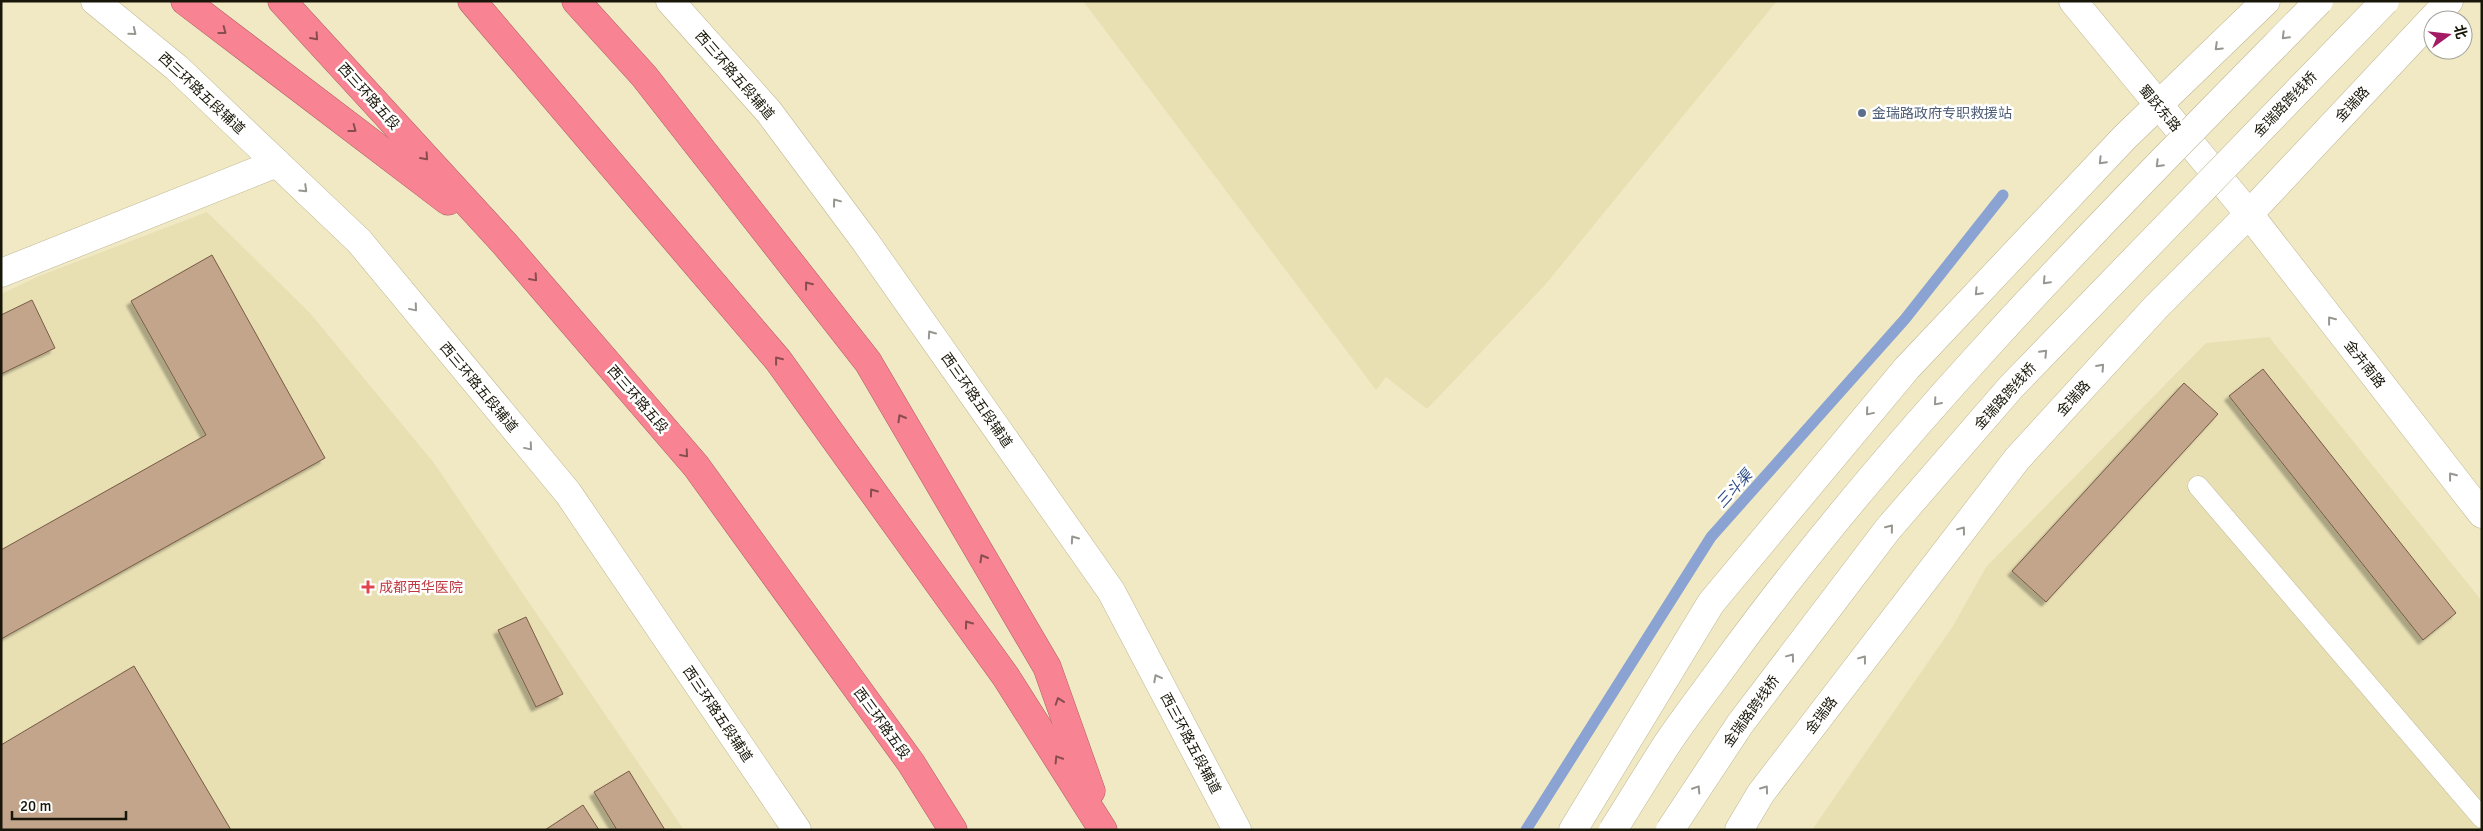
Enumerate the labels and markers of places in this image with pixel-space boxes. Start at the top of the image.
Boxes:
place label: 金瑞路政府专职救援站 [1872,105,2012,122]
marker: 金瑞路政府专职救援站 [1856,107,1868,119]
place label: 成都西华医院 [379,579,463,596]
marker: 成都西华医院 [361,580,375,594]

